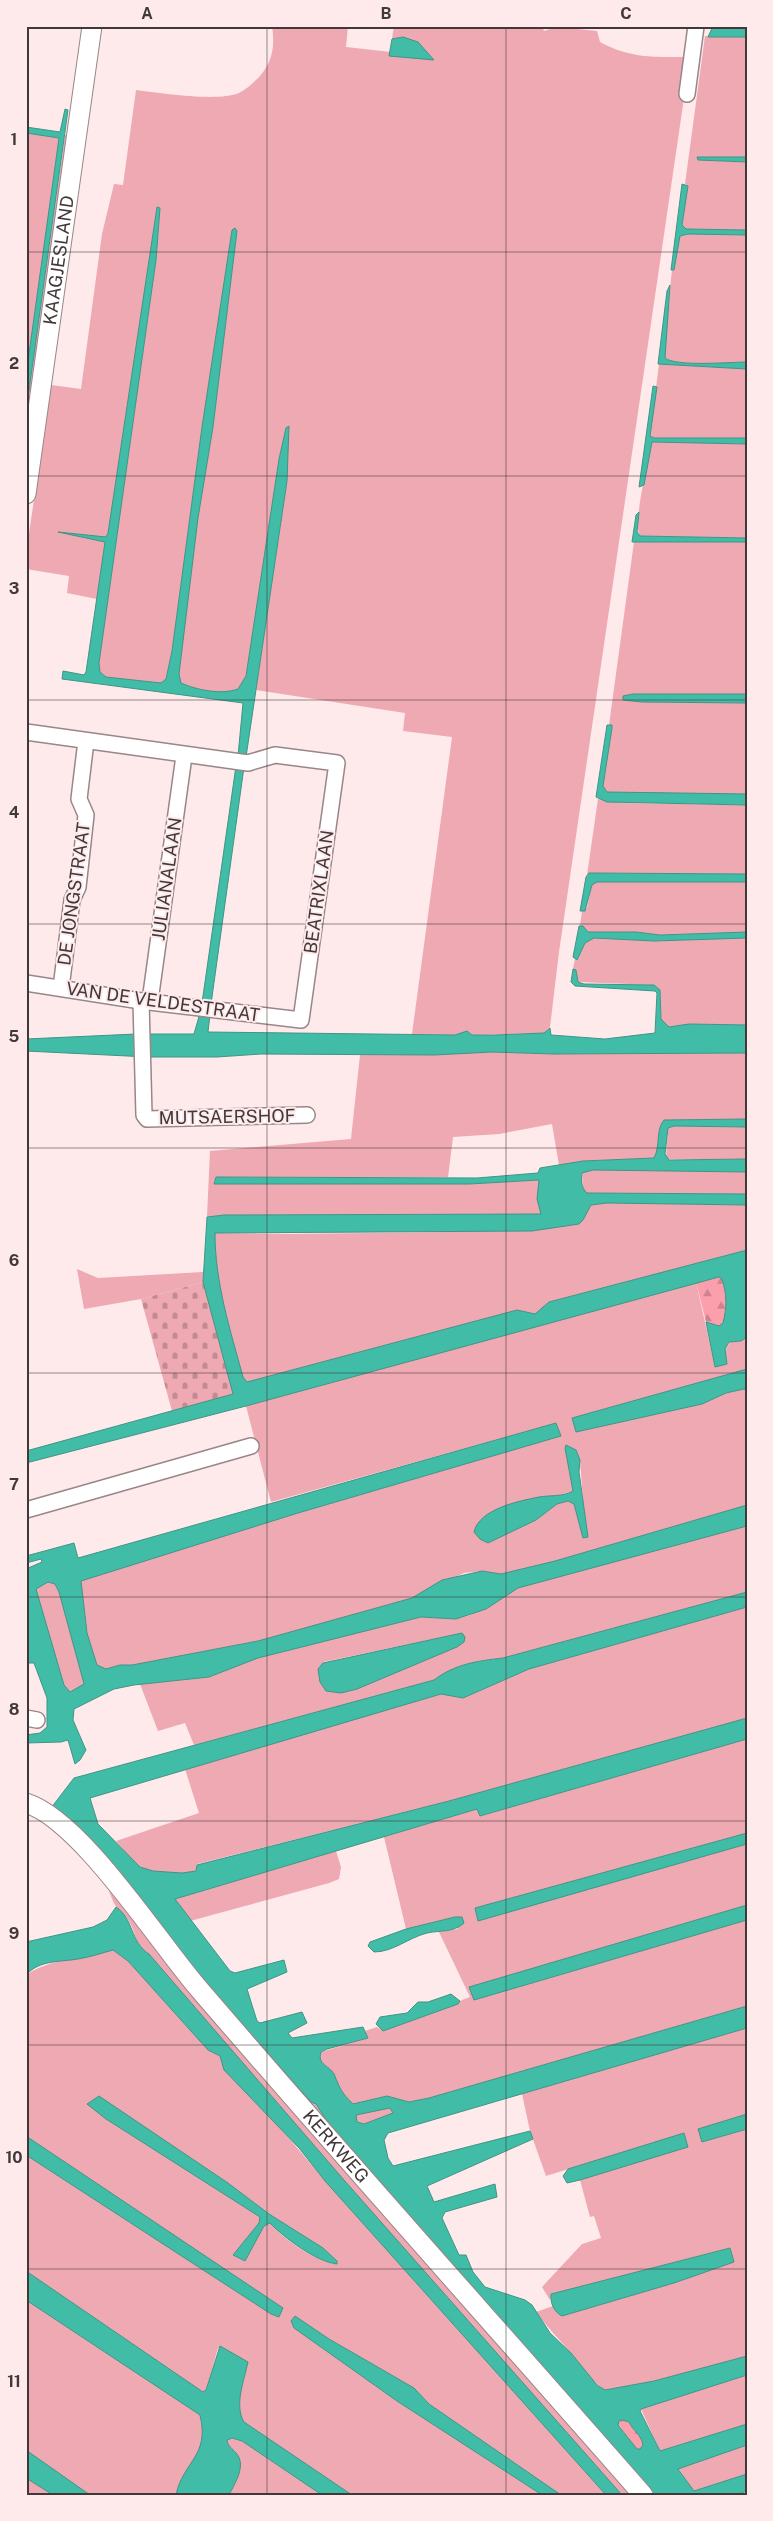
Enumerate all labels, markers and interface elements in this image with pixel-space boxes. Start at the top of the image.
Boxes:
text: A [141,4,153,23]
text: B [381,4,392,23]
text: C [620,4,632,23]
text: 1 [11,130,17,149]
street label: KAAGJESLAND [39,194,78,326]
text: 2 [9,354,19,373]
text: 3 [9,579,19,598]
text: 4 [9,803,20,822]
street label: JULIANALAAN [147,816,186,942]
street label: DE JONGSTRAAT [53,821,94,967]
street label: BEATRIXLAAN [299,829,338,955]
street label: VAN DE VELDESTRAAT [65,978,262,1026]
text: 5 [9,1027,20,1046]
street label: MUTSAERSHOF [159,1105,295,1128]
text: 6 [9,1251,19,1270]
text: 7 [9,1475,19,1494]
text: 8 [9,1700,20,1719]
text: 9 [9,1924,19,1943]
street label: KERKWEG [299,2105,374,2187]
text: 10 [5,2148,23,2167]
text: 11 [7,2372,21,2391]

